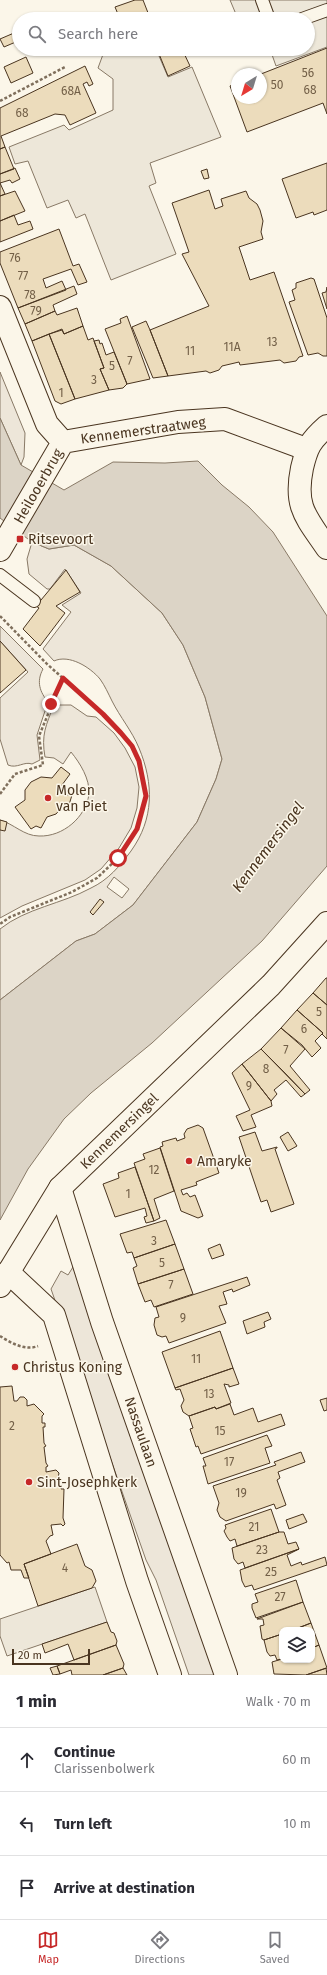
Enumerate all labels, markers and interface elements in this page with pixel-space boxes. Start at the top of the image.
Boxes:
search box [12,12,315,56]
icon: search [26,23,48,45]
text: Search here [58,25,138,43]
house number: 56 [302,66,314,80]
north arrow [231,68,267,104]
house number: 50 [271,78,284,92]
house number: 68 [303,83,317,97]
house number: 68A [61,84,81,98]
house number: 68 [15,106,29,120]
house number: 76 [9,251,21,265]
house number: 77 [18,269,28,283]
house number: 78 [24,288,36,302]
house number: 79 [30,304,42,318]
house number: 13 [266,335,278,349]
house number: 11A [223,340,241,354]
house number: 11 [185,344,195,358]
house number: 7 [127,354,133,368]
house number: 5 [109,359,115,373]
house number: 3 [91,373,97,387]
house number: 1 [58,386,64,400]
street label: Kennemerstraatweg [79,413,207,448]
street label: Heilooerbrug [10,445,67,527]
place label: Ritsevoort [28,531,94,548]
marker: Ritsevoort [15,534,25,544]
route end [42,695,60,713]
place label: Molen van Piet [56,782,108,815]
marker: Molen van Piet [43,793,53,803]
water label: Kennemersingel [228,798,308,896]
route start [109,849,127,867]
house number: 5 [316,1005,322,1019]
house number: 6 [301,1022,307,1036]
house number: 7 [283,1043,289,1057]
house number: 8 [263,1062,270,1076]
house number: 9 [246,1079,252,1093]
street label: Kennemersingel [77,1090,162,1173]
place label: Amaryke [197,1153,252,1170]
marker: Amaryke [184,1156,194,1166]
house number: 12 [148,1163,160,1177]
house number: 1 [125,1187,131,1201]
house number: 3 [151,1234,157,1248]
house number: 5 [159,1256,165,1270]
house number: 7 [168,1278,174,1292]
house number: 9 [180,1311,186,1325]
house number: 11 [191,1352,201,1366]
place label: Christus Koning [23,1359,123,1376]
marker: Christus Koning [10,1362,20,1372]
house number: 13 [203,1387,215,1401]
street label: Nassaulaan [121,1395,160,1469]
house number: 2 [9,1419,15,1433]
house number: 15 [214,1424,226,1438]
house number: 17 [224,1455,234,1469]
place label: Sint-Josephkerk [37,1474,138,1491]
marker: Sint-Josephkerk [24,1477,34,1487]
house number: 19 [235,1486,247,1500]
house number: 21 [249,1520,259,1534]
house number: 23 [256,1543,268,1557]
house number: 4 [62,1561,69,1575]
house number: 25 [265,1565,277,1579]
house number: 27 [274,1590,286,1604]
map controls [279,1627,315,1663]
button: layers [279,1627,315,1663]
scale bar [12,1647,90,1666]
text: 20 m [18,1649,42,1662]
text: 1 min [16,1691,57,1712]
text: Walk · 70 m [246,1694,311,1709]
text: Continue [54,1743,115,1761]
icon: ahead [16,1749,38,1771]
text: 60 m [282,1752,311,1767]
text: Clarissenbolwerk [54,1761,155,1776]
icon: left [16,1813,38,1835]
text: Turn left [54,1815,112,1833]
text: 10 m [284,1816,311,1831]
icon: arrive [16,1877,38,1899]
text: Arrive at destination [54,1879,195,1897]
tab: Map [37,1929,59,1966]
tab: Directions [134,1929,185,1966]
tab: Saved [260,1929,290,1966]

